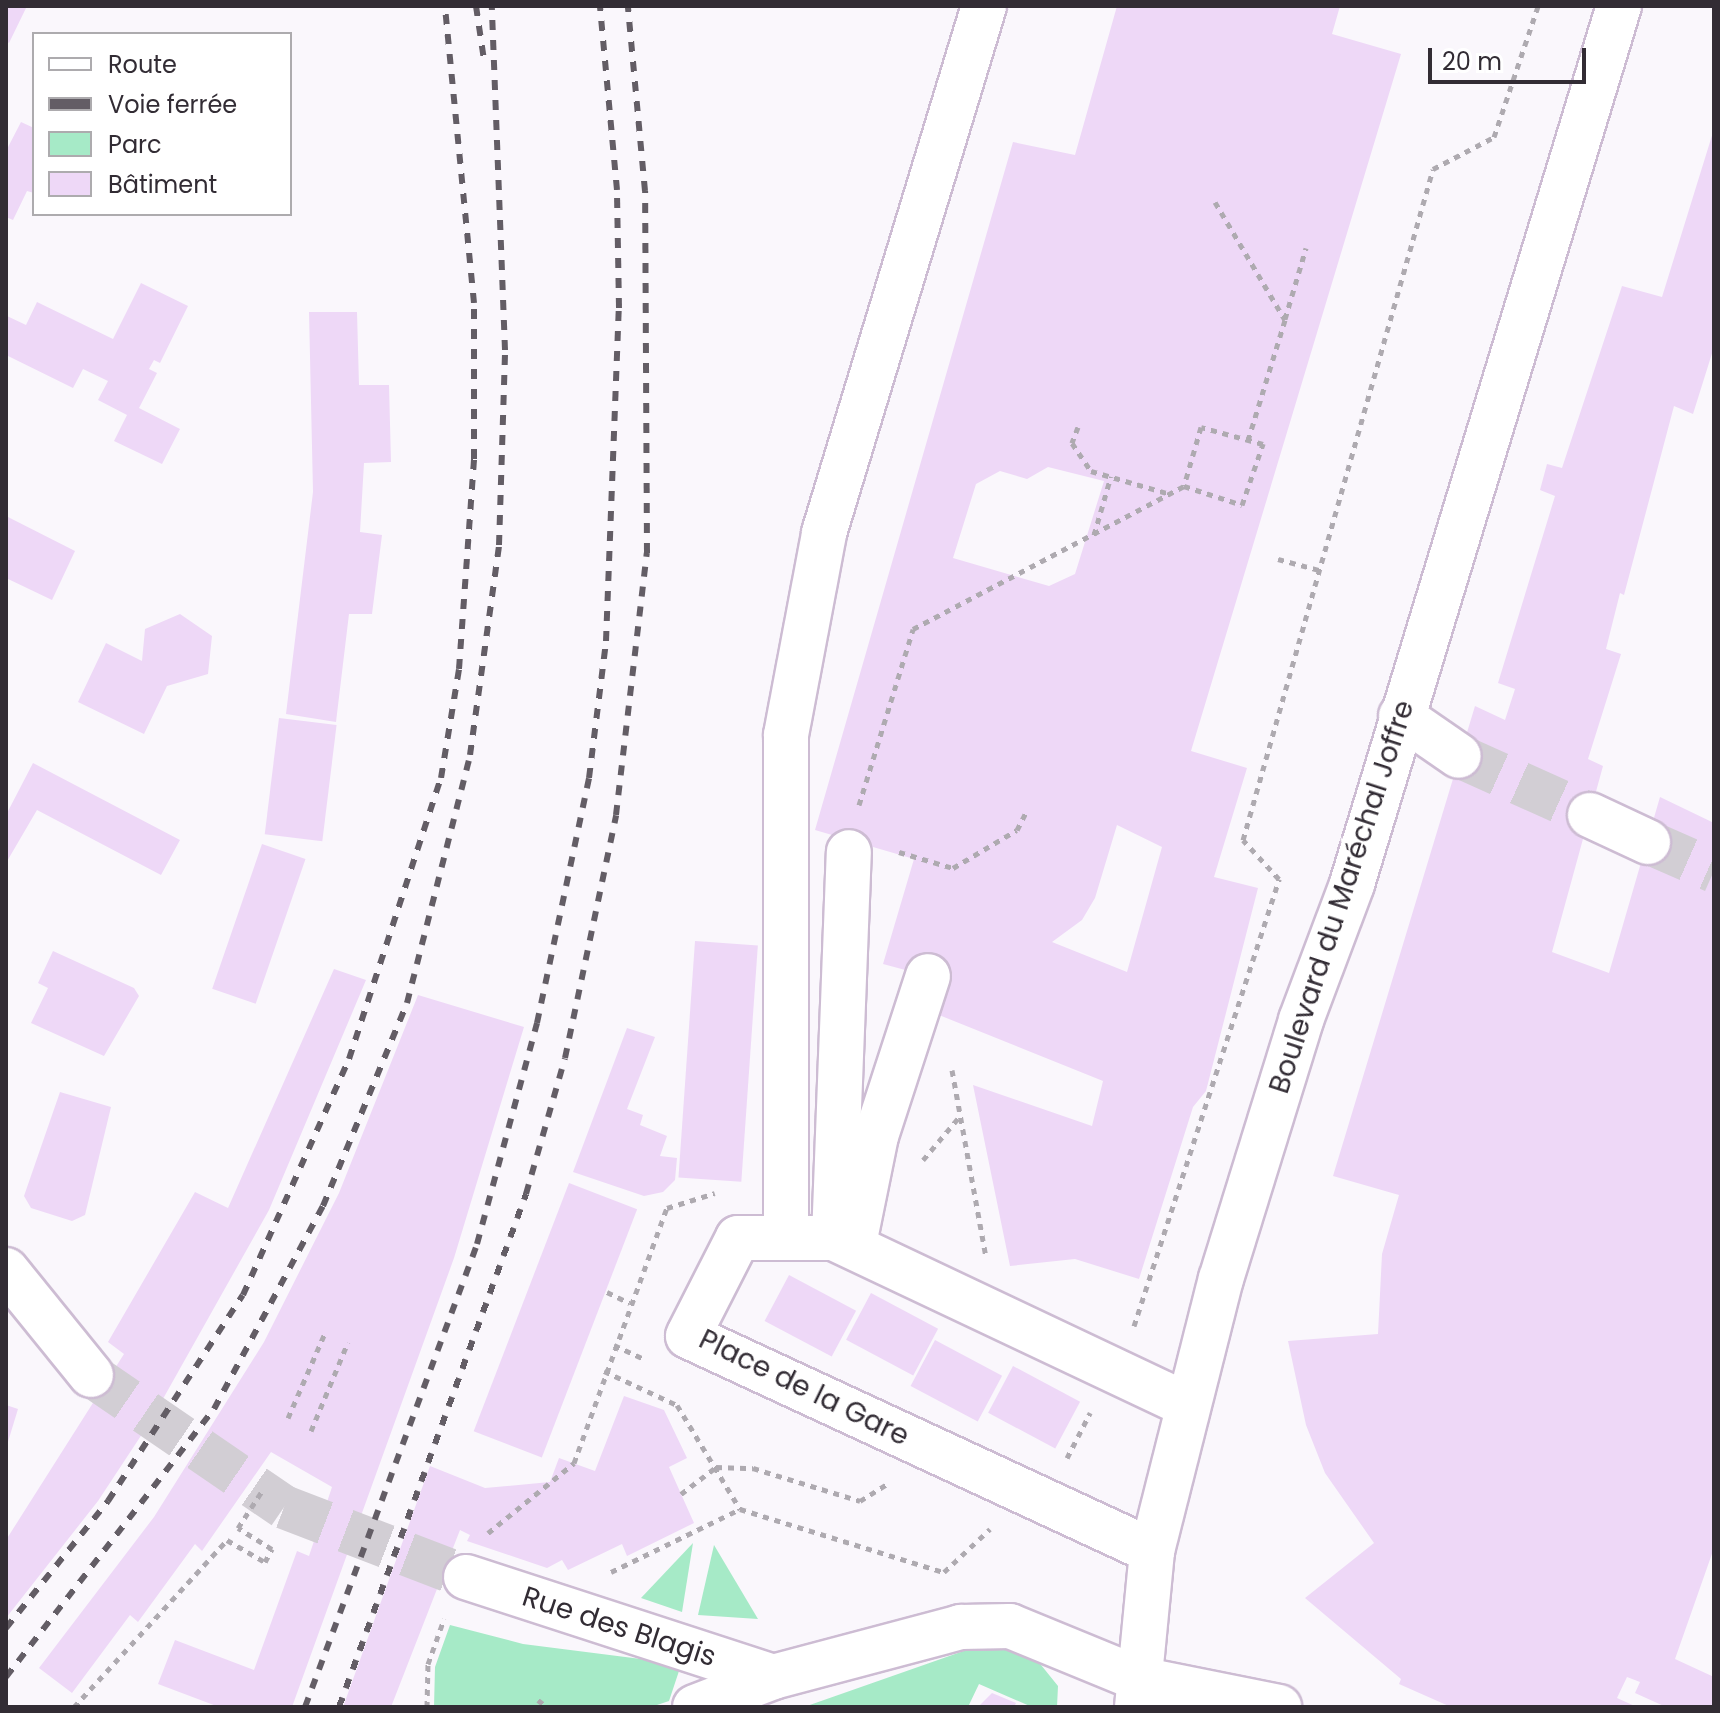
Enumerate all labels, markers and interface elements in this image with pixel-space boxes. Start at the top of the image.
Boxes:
legend [32,32,292,216]
scale bar [1432,32,1590,82]
text: 20 m [1442,45,1502,78]
text: Route [108,48,177,81]
text: Voie ferrée [108,88,237,121]
text: Parc [108,128,162,161]
text: Bâtiment [108,168,217,201]
street label: Boulevard du Maréchal Joffre [1263,696,1421,1098]
street label: Place de la Gare [694,1323,914,1453]
street label: Rue des Blagis [518,1580,720,1674]

